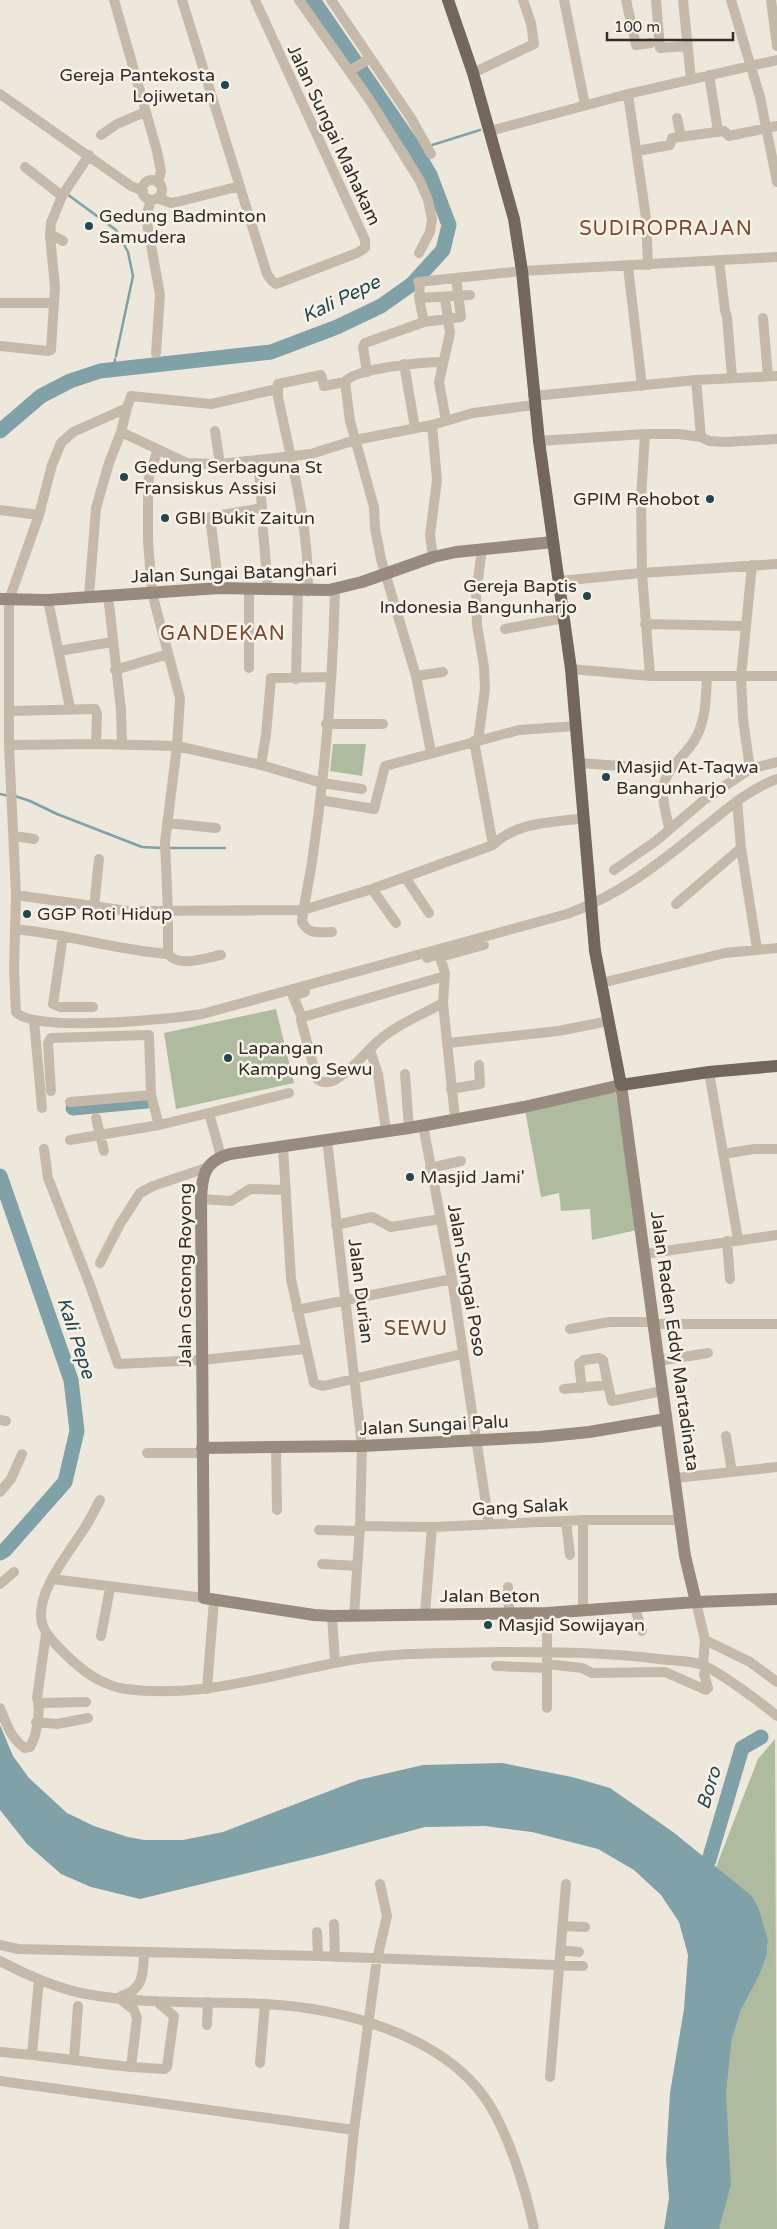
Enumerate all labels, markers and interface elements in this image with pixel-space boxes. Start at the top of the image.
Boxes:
scale bar [607,10,733,42]
text: 100 m [614,18,660,36]
street label: Jalan Sungai Mahakam [282,41,386,229]
place label: Gereja Pantekosta Lojiwetan [59,64,215,107]
marker: Gereja Pantekosta Lojiwetan [219,79,231,91]
place label: Gedung Badminton Samudera [99,205,267,248]
district label: SUDIROPRAJAN [579,217,753,241]
marker: Gedung Badminton Samudera [83,220,95,232]
water label: Kali Pepe [299,270,385,327]
place label: Gedung Serbaguna St Fransiskus Assisi [134,456,323,499]
marker: Gedung Serbaguna St Fransiskus Assisi [118,471,130,483]
place label: GPIM Rehobot [573,488,700,510]
marker: GPIM Rehobot [704,493,716,505]
place label: GBI Bukit Zaitun [175,507,315,529]
marker: GBI Bukit Zaitun [159,512,171,524]
street label: Jalan Sungai Batanghari [130,558,338,588]
place label: Gereja Baptis Indonesia Bangunharjo [379,575,577,618]
marker: Gereja Baptis Indonesia Bangunharjo [581,590,593,602]
district label: GANDEKAN [160,622,286,646]
place label: Masjid At-Taqwa Bangunharjo [616,756,759,799]
marker: Masjid At-Taqwa Bangunharjo [600,771,612,783]
place label: GGP Roti Hidup [37,903,172,925]
marker: GGP Roti Hidup [21,908,33,920]
place label: Lapangan Kampung Sewu [238,1037,372,1080]
marker: Lapangan Kampung Sewu [222,1052,234,1064]
place label: Masjid Jami' [420,1166,525,1188]
marker: Masjid Jami' [404,1171,416,1183]
street label: Jalan Gotong Royong [174,1183,196,1367]
street label: Jalan Sungai Poso [443,1202,491,1358]
street label: Jalan Raden Eddy Martadinata [646,1210,704,1472]
street label: Jalan Durian [344,1237,378,1345]
water label: Kali Pepe [53,1295,100,1382]
district label: SEWU [384,1317,448,1341]
street label: Jalan Sungai Palu [359,1410,509,1440]
street label: Gang Salak [471,1493,569,1521]
street label: Jalan Beton [440,1585,540,1607]
place label: Masjid Sowijayan [498,1614,645,1636]
marker: Masjid Sowijayan [482,1619,494,1631]
water label: Boro [692,1763,726,1812]

